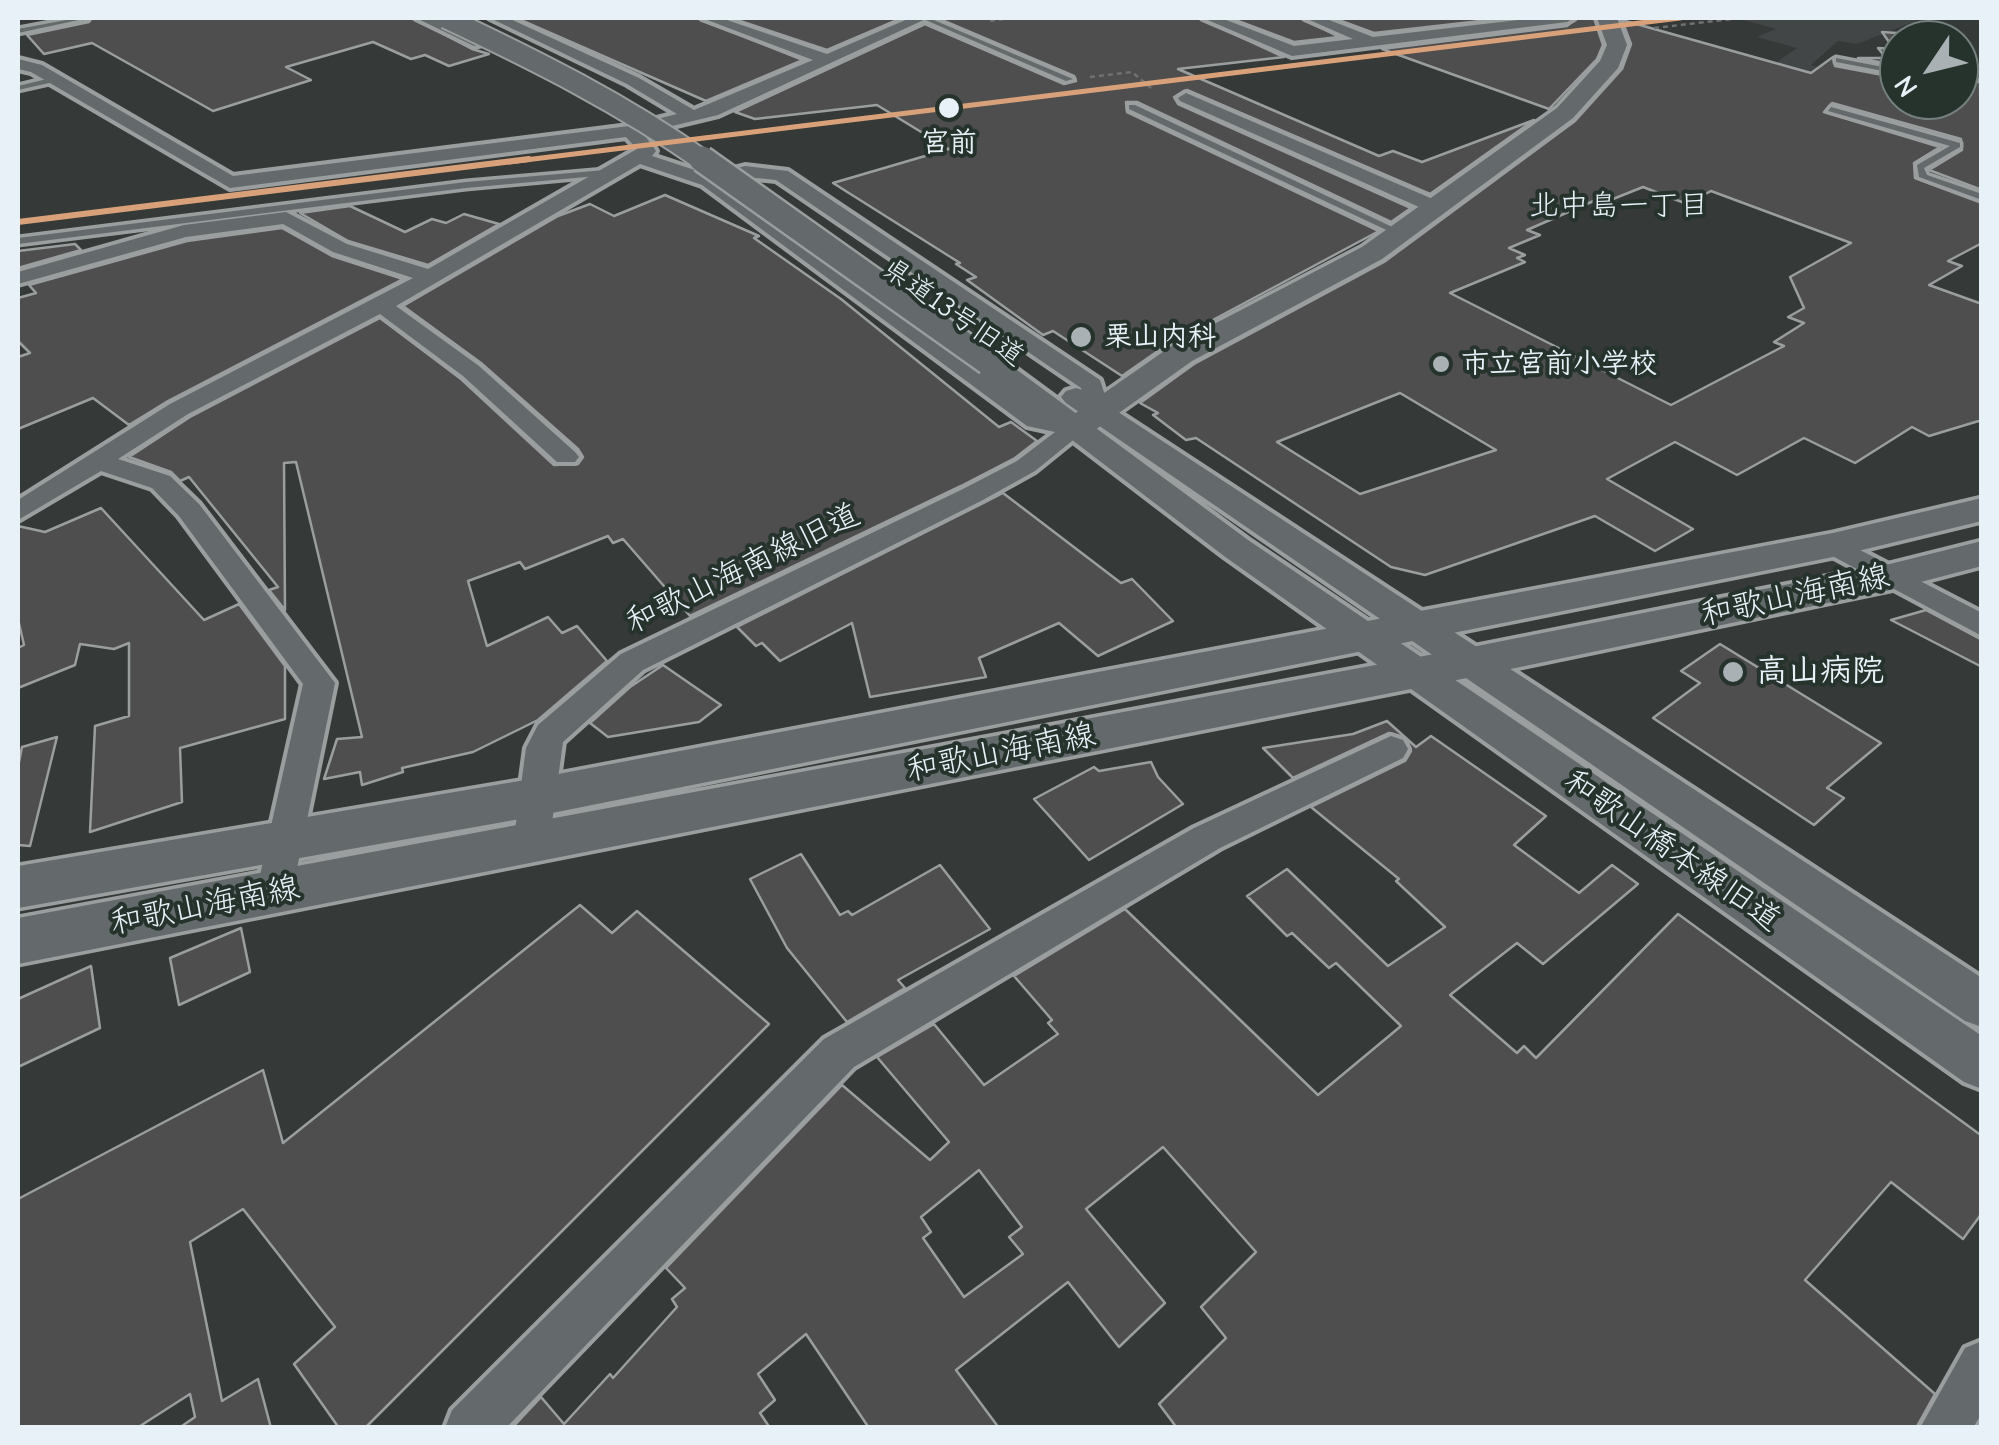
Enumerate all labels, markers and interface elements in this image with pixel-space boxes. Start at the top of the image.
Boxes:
north arrow [1879,20,1979,120]
text: N [1888,69,1924,103]
marker: 宮前 [936,95,962,121]
place label: 宮前 [921,126,977,160]
district label: 北中島一丁目 [1529,189,1709,225]
street label: 県道13号旧道 [876,252,1030,374]
place label: 栗山内科 [1104,320,1216,354]
marker: 栗山内科 [1068,324,1094,350]
place label: 市立宮前小学校 [1461,347,1657,381]
marker: 市立宮前小学校 [1430,353,1452,375]
street label: 和歌山海南線旧道 [620,496,866,642]
street label: 和歌山海南線 [1697,557,1893,635]
place label: 高山病院 [1756,653,1884,691]
marker: 高山病院 [1720,659,1746,685]
street label: 和歌山海南線 [903,716,1099,790]
street label: 和歌山橋本線旧道 [1556,762,1788,940]
street label: 和歌山海南線 [107,869,303,943]

